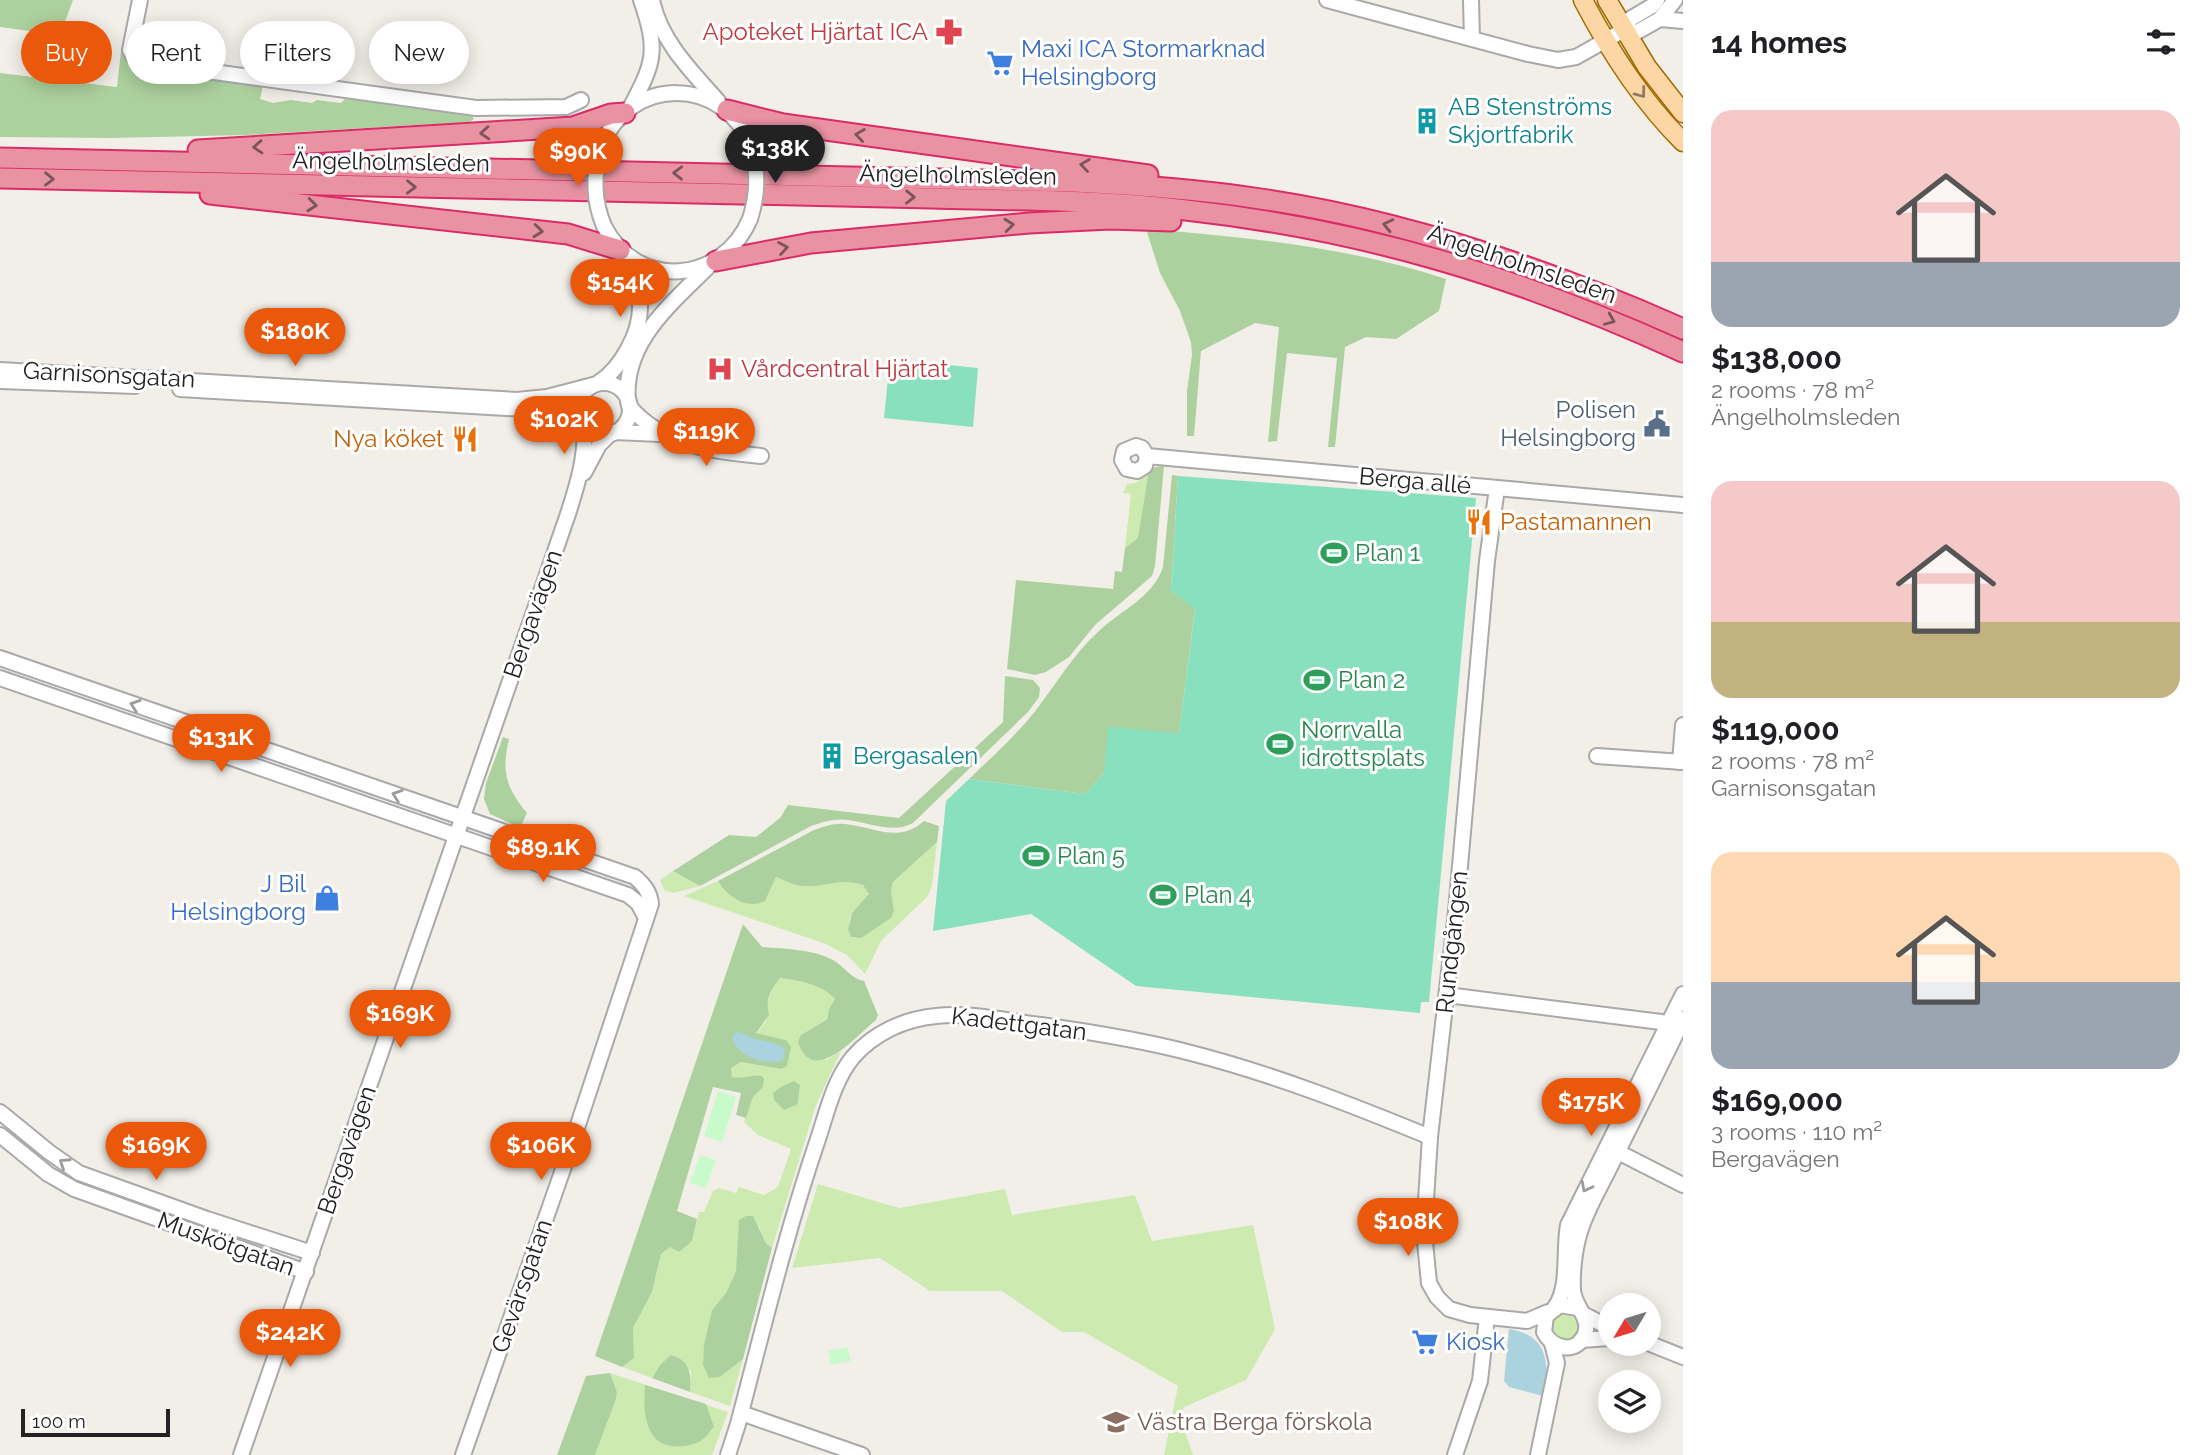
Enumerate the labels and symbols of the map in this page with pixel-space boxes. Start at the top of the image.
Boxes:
place label: Apoteket Hjärtat ICA [703,17,928,46]
pharmacy icon: Apoteket Hjärtat ICA [934,17,964,47]
place label: Maxi ICA Stormarknad Helsingborg [1021,34,1265,91]
supermarket icon: Maxi ICA Stormarknad Helsingborg [985,48,1015,78]
one-way arrow [1633,86,1645,98]
place label: AB Stenströms Skjortfabrik [1448,92,1612,149]
building icon: AB Stenströms Skjortfabrik [1412,106,1442,136]
one-way arrow [480,125,491,140]
pin: $138K [726,125,824,185]
pin: $90K [537,128,619,188]
one-way arrow [854,128,866,143]
one-way arrow [253,139,264,154]
street label: Ängelholmsleden [292,145,490,178]
street label: Ängelholmsleden [859,158,1057,191]
one-way arrow [1079,158,1091,173]
one-way arrow [673,165,684,180]
one-way arrow [44,171,55,187]
one-way arrow [407,179,417,195]
one-way arrow [904,190,915,205]
one-way arrow [306,198,318,213]
one-way arrow [1004,217,1015,232]
one-way arrow [1382,218,1394,233]
street label: Ängelholmsleden [1424,218,1620,309]
one-way arrow [533,223,544,238]
one-way arrow [777,241,789,256]
pin: $154K [571,260,669,319]
pin: $180K [246,308,344,368]
one-way arrow [1603,312,1615,326]
hospital icon: Vårdcentral Hjärtat [705,354,735,384]
place label: Vårdcentral Hjärtat [741,354,948,383]
street label: Garnisonsgatan [22,356,196,393]
place label: Polisen Helsingborg [1500,395,1636,452]
pin: $102K [515,396,613,456]
pin: $119K [657,408,755,468]
public building icon: Polisen Helsingborg [1642,409,1672,439]
place label: Nya köket [333,424,444,453]
restaurant icon: Nya köket [450,424,480,454]
street label: Berga allé [1358,461,1472,500]
restaurant icon: Pastamannen [1464,507,1494,537]
place label: Pastamannen [1500,507,1652,536]
sports icon: Plan 1 [1319,538,1349,568]
place label: Plan 1 [1355,538,1420,567]
street label: Bergavägen [497,546,568,682]
sports icon: Plan 2 [1302,665,1332,695]
place label: Plan 2 [1338,665,1405,694]
one-way arrow [130,699,142,713]
pin: $131K [172,714,270,774]
place label: Norrvalla idrottsplats [1301,715,1425,772]
sports icon: Norrvalla idrottsplats [1265,729,1295,759]
building icon: Bergasalen [817,741,847,771]
place label: Bergasalen [853,741,978,770]
one-way arrow [391,789,403,803]
pin: $89.1K [486,824,600,884]
sports icon: Plan 5 [1021,841,1051,871]
place label: Plan 5 [1057,841,1125,870]
place label: J Bil Helsingborg [170,869,306,926]
street label: Rundgången [1430,869,1473,1015]
sports icon: Plan 4 [1148,880,1178,910]
place label: Plan 4 [1184,880,1252,909]
shop icon: J Bil Helsingborg [312,883,342,913]
pin: $169K [351,990,449,1050]
street label: Kadettgatan [950,1001,1088,1046]
pin: $175K [1542,1078,1640,1138]
street label: Bergavägen [311,1082,382,1218]
pin: $169K [107,1122,205,1182]
pin: $106K [492,1122,590,1182]
one-way arrow [59,1158,72,1171]
one-way arrow [1581,1180,1595,1192]
pin: $108K [1359,1198,1457,1258]
street label: Muskötgatan [154,1205,299,1282]
street label: Gevärsgatan [485,1215,558,1356]
north arrow [1598,1293,1661,1356]
pin: $242K [241,1310,339,1369]
supermarket icon: Kiosk [1410,1327,1440,1357]
place label: Kiosk [1446,1327,1506,1356]
scale bar [21,1406,170,1438]
school or university icon: Västra Berga förskola [1101,1407,1131,1437]
place label: Västra Berga förskola [1137,1407,1372,1436]

